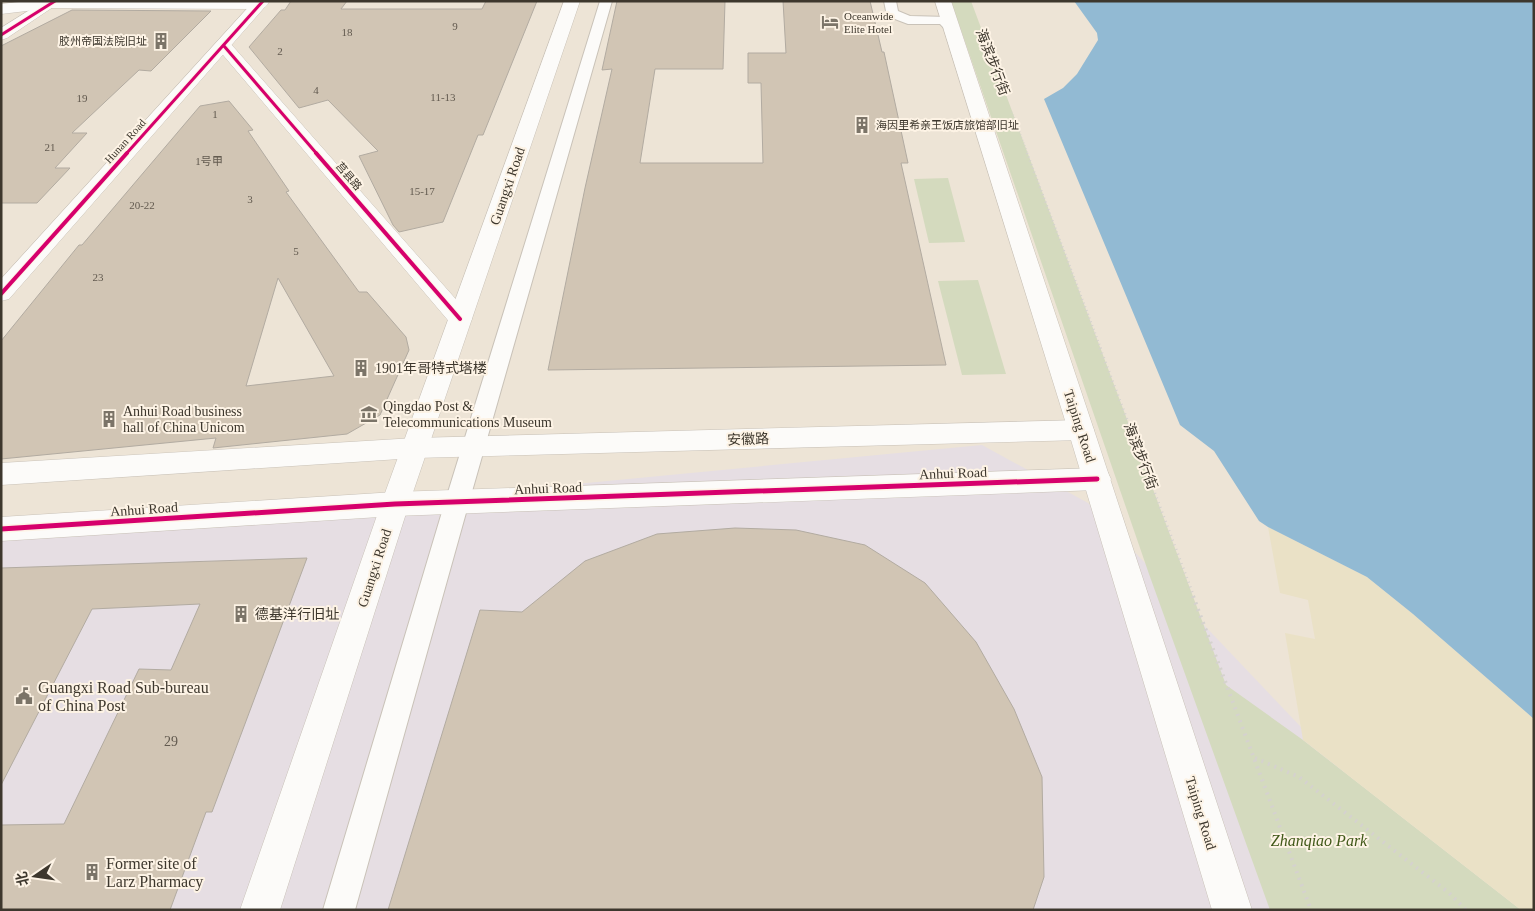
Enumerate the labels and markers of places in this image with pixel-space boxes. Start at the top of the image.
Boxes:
place label: Oceanwide Elite Hotel [844,10,894,35]
hotel icon: Oceanwide Elite Hotel [820,12,840,32]
building icon: 胶州帝国法院旧址 [151,31,171,51]
place label: 胶州帝国法院旧址 [59,35,147,47]
building icon: 海因里希亲王饭店旅馆部旧址 [852,115,872,135]
place label: 海因里希亲王饭店旅馆部旧址 [876,119,1019,131]
building icon: 1901年哥特式塔楼 [351,358,371,378]
place label: 1901年哥特式塔楼 [375,361,487,376]
place label: Qingdao Post & Telecommunications Museum [383,399,552,430]
place label: Anhui Road business hall of China Unicom [123,404,245,435]
museum icon: Qingdao Post & Telecommunications Museum [359,404,379,424]
building icon: Anhui Road business hall of China Unicom [99,409,119,429]
building icon: 德基洋行旧址 [231,604,251,624]
place label: 德基洋行旧址 [255,606,339,622]
place label: Guangxi Road Sub-bureau of China Post [38,679,209,714]
public building icon: Guangxi Road Sub-bureau of China Post [14,686,34,706]
place label: Former site of Larz Pharmacy [106,855,203,891]
building icon: Former site of Larz Pharmacy [82,862,102,882]

